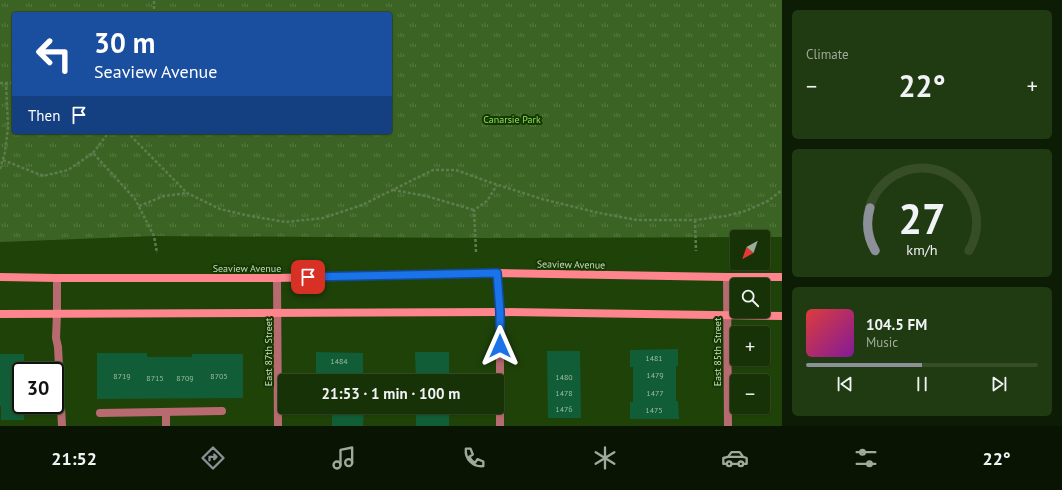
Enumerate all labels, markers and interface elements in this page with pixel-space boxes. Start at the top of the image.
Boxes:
text: 30 m [94,24,155,61]
icon: left [28,28,80,80]
text: Climate [806,46,849,63]
text: Seaview Avenue [94,60,217,83]
text: 22° [898,66,946,105]
text: − [806,72,817,100]
text: + [1027,72,1038,100]
icon: arrive [68,104,90,126]
text: Then [28,106,60,125]
park label: Canarsie Park [483,113,541,126]
text: 27 [898,192,946,245]
north arrow [730,230,770,270]
map controls [730,230,770,414]
text: km/h [906,240,938,259]
street label: Seaview Avenue [537,257,605,272]
pin [291,260,325,294]
street label: Seaview Avenue [213,262,281,275]
icon: arrive [297,266,319,288]
button: search [730,278,770,318]
text: 104.5 FM [866,315,927,334]
street label: East 87th Street [262,317,275,386]
street label: East 85th Street [711,317,724,386]
position arrow [479,325,521,367]
button: + [730,326,770,366]
text: Music [866,334,898,351]
house number: 1481 [645,353,663,363]
house number: 1484 [330,356,348,366]
speed limit sign: 30 [12,362,64,414]
house number: 1479 [646,370,664,380]
house number: 8719 [113,371,131,381]
house number: 8705 [210,371,228,381]
house number: 1480 [555,372,573,382]
house number: 8715 [146,373,164,383]
house number: 8709 [176,373,194,383]
icon: previous [834,373,856,395]
icon: pause [911,373,933,395]
icon: next [988,373,1010,395]
button: − [730,374,770,414]
text: 21:53 · 1 min · 100 m [322,384,460,403]
house number: 1478 [555,388,573,398]
house number: 1477 [646,388,664,398]
house number: 1476 [555,404,573,414]
house number: 1475 [645,405,663,415]
icon: directions [199,444,227,472]
icon: music [330,444,358,472]
icon: phone [460,444,488,472]
icon: climate [591,444,619,472]
icon: car [721,444,749,472]
icon: filters [852,444,880,472]
text: 21:52 [51,447,97,470]
text: 22° [982,447,1011,470]

